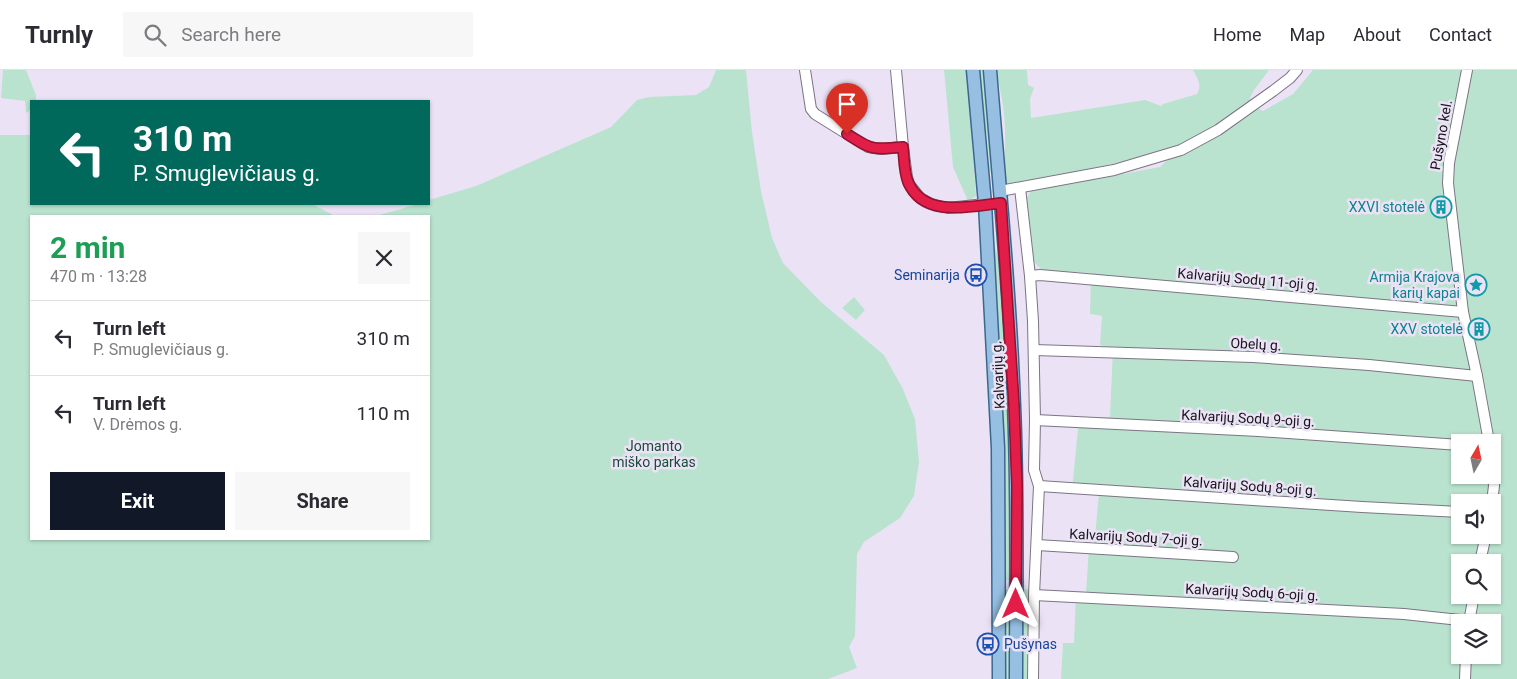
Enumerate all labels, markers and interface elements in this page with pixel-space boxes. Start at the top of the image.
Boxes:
search box [123,12,473,57]
text: Turnly [25,21,93,49]
icon: search [141,21,169,49]
text: Search here [181,23,281,46]
text: Home [1213,24,1262,45]
text: Map [1290,24,1325,45]
text: About [1353,24,1401,45]
text: Contact [1429,24,1492,45]
pin [826,83,868,134]
icon: arrive [833,90,861,118]
street label: Pušyno kel. [1427,99,1455,171]
text: 310 m [133,119,232,160]
icon: left [50,120,115,185]
text: P. Smuglevičiaus g. [133,161,320,186]
building icon: XXVI stotelė [1429,195,1453,219]
place label: XXVI stotelė [1349,199,1425,215]
text: 2 min [50,230,125,265]
button: close [358,232,410,284]
bus stop icon: Seminarija [964,263,988,287]
street label: Kalvarijų Sodų 11-oji g. [1177,265,1319,293]
text: 470 m · 13:28 [50,267,147,286]
place label: Seminarija [894,267,960,283]
place label: Armija Krajova karių kapai [1370,269,1460,301]
place icon: Armija Krajova karių kapai [1464,273,1488,297]
text: Turn left [93,317,166,340]
building icon: XXV stotelė [1467,317,1491,341]
place label: XXV stotelė [1390,321,1463,337]
icon: left [50,324,78,352]
text: 310 m [357,327,410,350]
street label: Obelų g. [1230,335,1282,353]
text: P. Smuglevičiaus g. [93,340,229,359]
street label: Kalvarijų g. [988,340,1008,410]
text: Turn left [93,392,166,415]
icon: left [50,399,78,427]
text: 110 m [357,402,410,425]
street label: Kalvarijų Sodų 9-oji g. [1181,407,1315,429]
text: V. Drėmos g. [93,415,182,434]
north arrow [1451,434,1501,484]
map controls [1451,434,1501,664]
park label: Jomanto miško parkas [612,438,696,470]
button: Exit [50,472,225,530]
button: Share [235,472,410,530]
street label: Kalvarijų Sodų 8-oji g. [1183,473,1317,499]
button: sound [1451,494,1501,544]
street label: Kalvarijų Sodų 7-oji g. [1069,526,1203,548]
button: search [1451,554,1501,604]
position arrow [989,577,1041,629]
street label: Kalvarijų Sodų 6-oji g. [1185,581,1319,603]
button: layers [1451,614,1501,664]
bus stop icon: Pušynas [976,632,1000,656]
place label: Pušynas [1004,636,1057,652]

